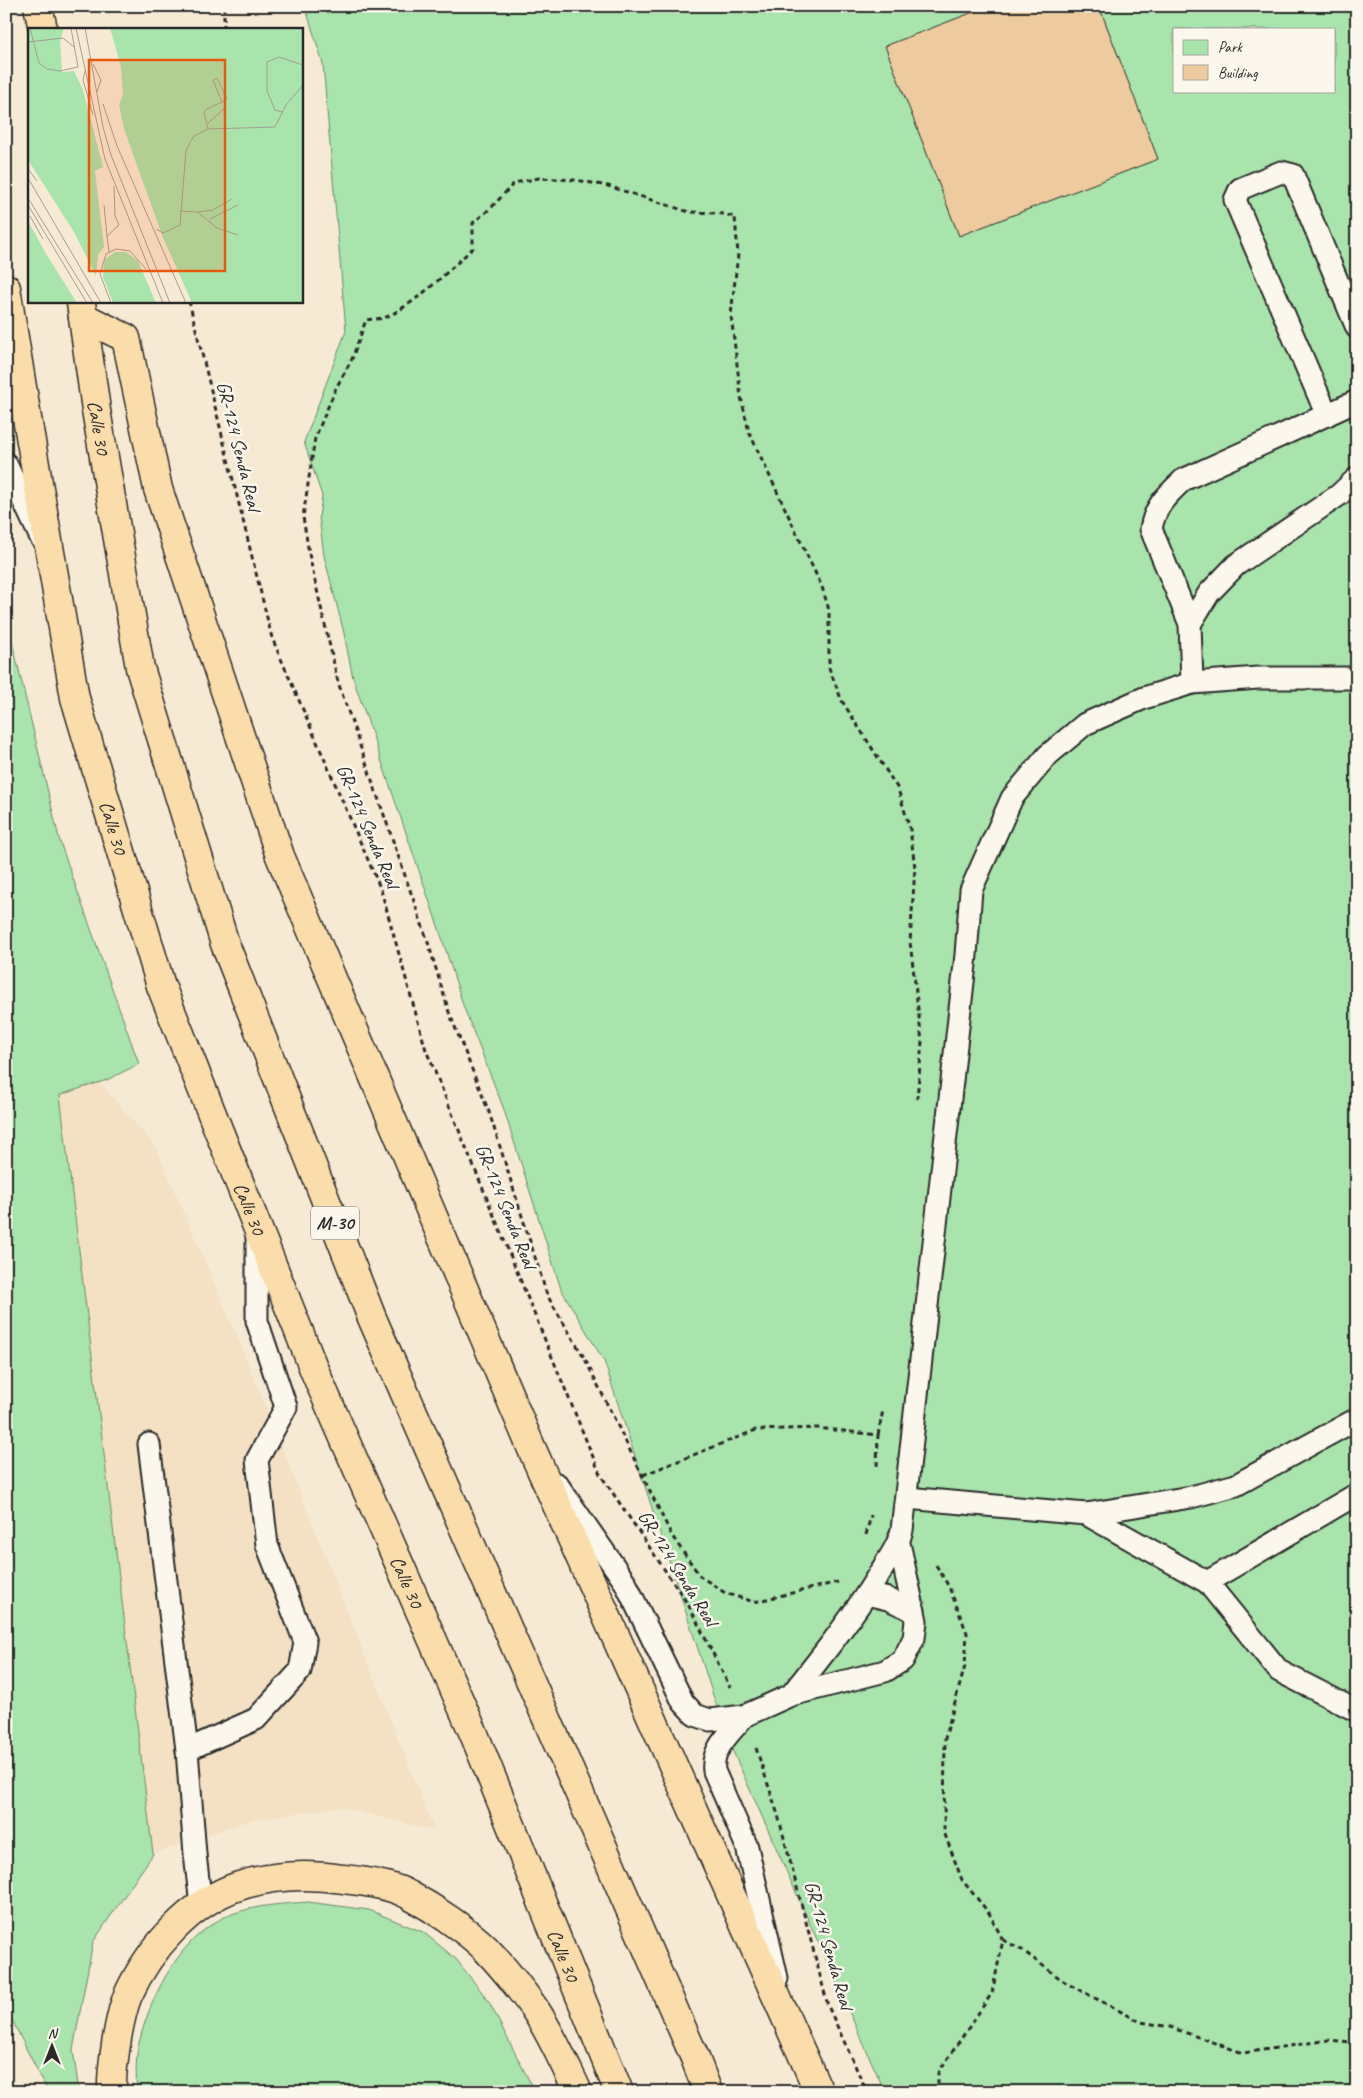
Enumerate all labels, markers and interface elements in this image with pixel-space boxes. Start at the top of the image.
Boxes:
inset map [28,28,302,302]
legend [1173,28,1336,92]
text: Park [1218,38,1243,57]
text: Building [1218,64,1258,83]
street label: GR-124 Senda Real [211,379,268,517]
street label: Calle 30 [82,399,116,459]
street label: GR-124 Senda Real [331,760,407,895]
street label: Calle 30 [94,798,134,859]
street label: GR-124 Senda Real [470,1140,544,1275]
street label: Calle 30 [228,1179,272,1240]
road number: M-30 [311,1206,359,1240]
street label: GR-124 Senda Real [632,1505,726,1634]
street label: Calle 30 [385,1552,430,1613]
street label: GR-124 Senda Real [799,1878,860,2015]
street label: Calle 30 [542,1925,586,1987]
north arrow [28,2020,78,2070]
text: N [48,2025,59,2042]

